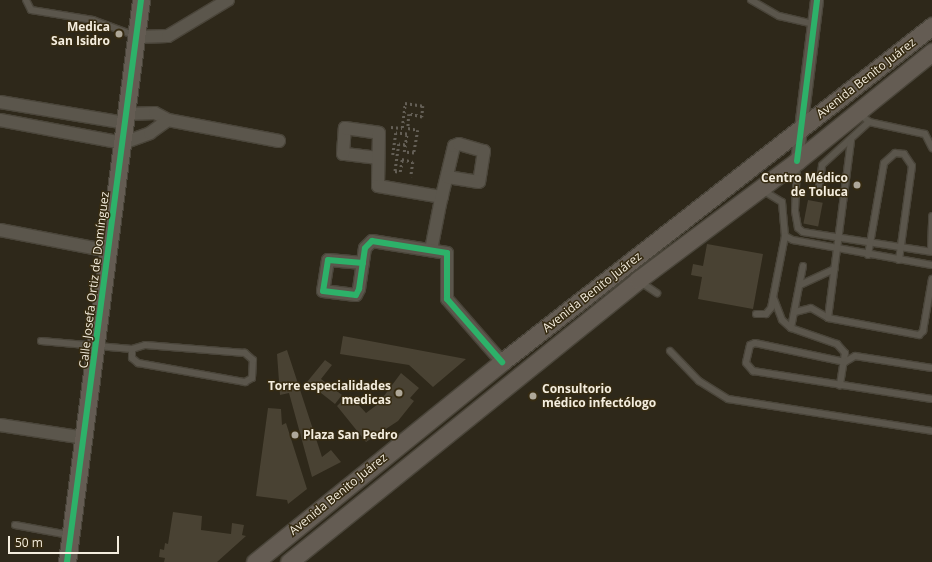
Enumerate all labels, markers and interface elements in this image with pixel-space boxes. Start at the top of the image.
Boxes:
place label: Medica San Isidro [51,20,110,48]
marker: Medica San Isidro [113,28,125,40]
street label: Avenida Benito Juárez [814,35,918,121]
place label: Centro Médico de Toluca [761,171,848,199]
marker: Centro Médico de Toluca [851,179,863,191]
street label: Calle Josefa Ortiz de Domínguez [76,191,112,369]
street label: Avenida Benito Juárez [540,249,644,335]
place label: Torre especialidades medicas [268,379,391,407]
place label: Consultorio médico infectólogo [542,382,656,410]
marker: Torre especialidades medicas [394,388,404,398]
marker: Consultorio médico infectólogo [527,390,539,402]
place label: Plaza San Pedro [303,428,398,442]
marker: Plaza San Pedro [290,430,300,440]
street label: Avenida Benito Juárez [286,450,390,538]
scale bar [10,528,121,554]
text: 50 m [15,534,43,551]

